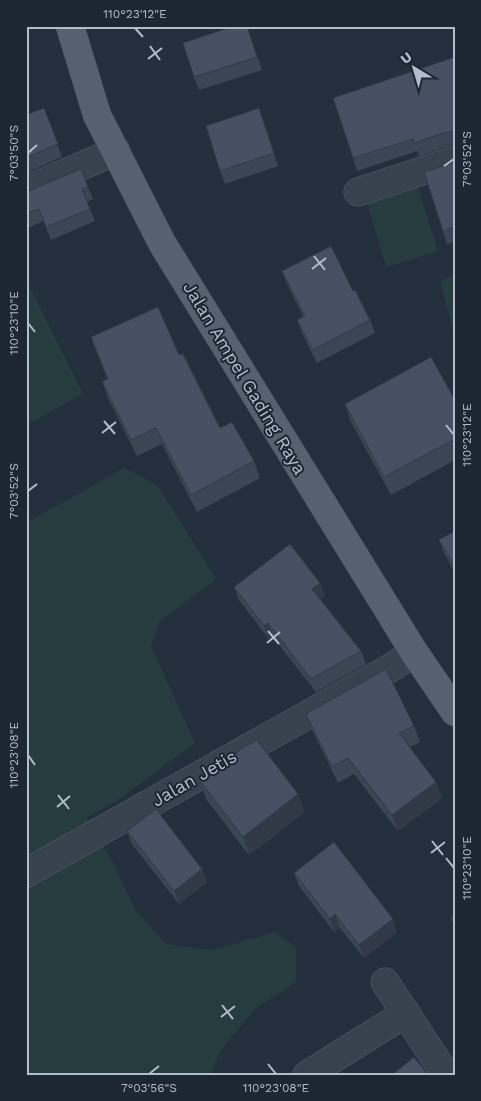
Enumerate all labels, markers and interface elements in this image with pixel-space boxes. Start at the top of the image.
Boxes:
text: 110°23'12"E [103,7,167,21]
north arrow [388,42,438,92]
text: U [397,48,415,67]
text: 7°03'50"S [7,125,21,181]
text: 7°03'52"S [460,131,474,187]
street label: Jalan Ampel Gading Raya [179,278,311,478]
text: 110°23'10"E [7,291,21,355]
text: 110°23'12"E [460,403,474,467]
text: 7°03'52"S [7,463,21,519]
text: 110°23'08"E [7,721,21,788]
street label: Jalan Jetis [148,745,240,811]
text: 110°23'10"E [460,836,474,900]
text: 7°03'56"S [121,1081,177,1095]
text: 110°23'08"E [243,1081,310,1095]

